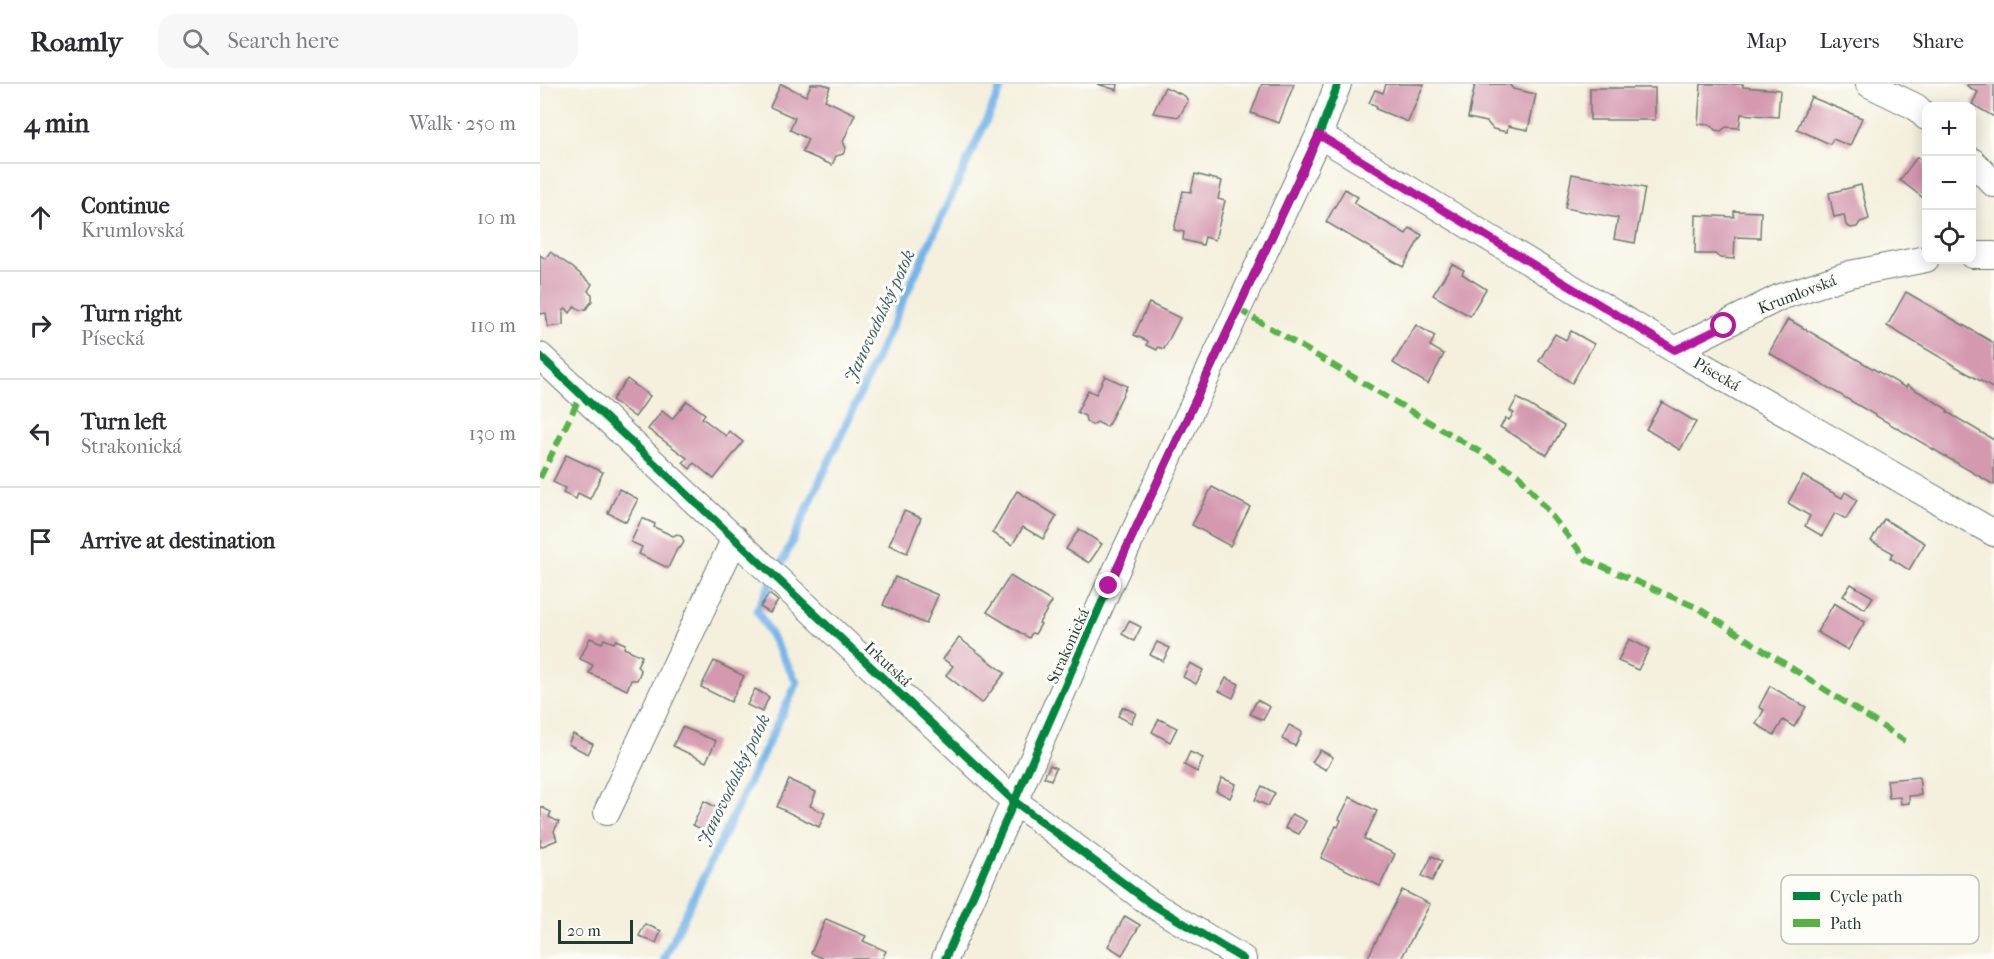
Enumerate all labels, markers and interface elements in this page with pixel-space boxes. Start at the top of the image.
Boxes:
search box [158,14,578,68]
text: Roamly [30,25,122,58]
icon: search [179,25,212,58]
text: Search here [227,28,339,54]
text: Map [1746,29,1787,53]
text: Layers [1820,29,1879,53]
text: Share [1912,29,1964,53]
map controls [1922,102,1976,264]
button: + [1922,102,1976,156]
text: 4 min [24,108,89,139]
text: Walk · 250 m [409,112,516,135]
button: − [1922,156,1976,210]
text: Continue [81,193,170,219]
icon: ahead [24,201,57,234]
text: 10 m [477,206,516,229]
button: locate [1922,210,1976,264]
text: Krumlovská [81,219,184,242]
water label: Janovodolský potok [840,246,920,386]
street label: Krumlovská [1755,270,1839,318]
text: Turn right [81,301,182,327]
icon: right [24,309,57,342]
route start [1710,312,1736,338]
text: 110 m [470,314,516,337]
text: Písecká [81,327,145,350]
street label: Písecká [1690,353,1744,395]
text: Turn left [81,409,167,435]
icon: left [24,417,57,450]
text: 130 m [469,422,516,445]
text: Strakonická [81,435,182,458]
icon: arrive [24,525,57,558]
text: Arrive at destination [81,528,275,554]
route end [1095,572,1121,598]
street label: Strakonická [1043,605,1093,687]
street label: Irkutská [861,637,916,691]
water label: Janovodolský potok [693,711,775,849]
legend [1781,875,1979,944]
text: Cycle path [1830,887,1902,906]
text: Path [1830,914,1862,933]
scale bar [558,917,633,944]
text: 20 m [567,921,601,940]

